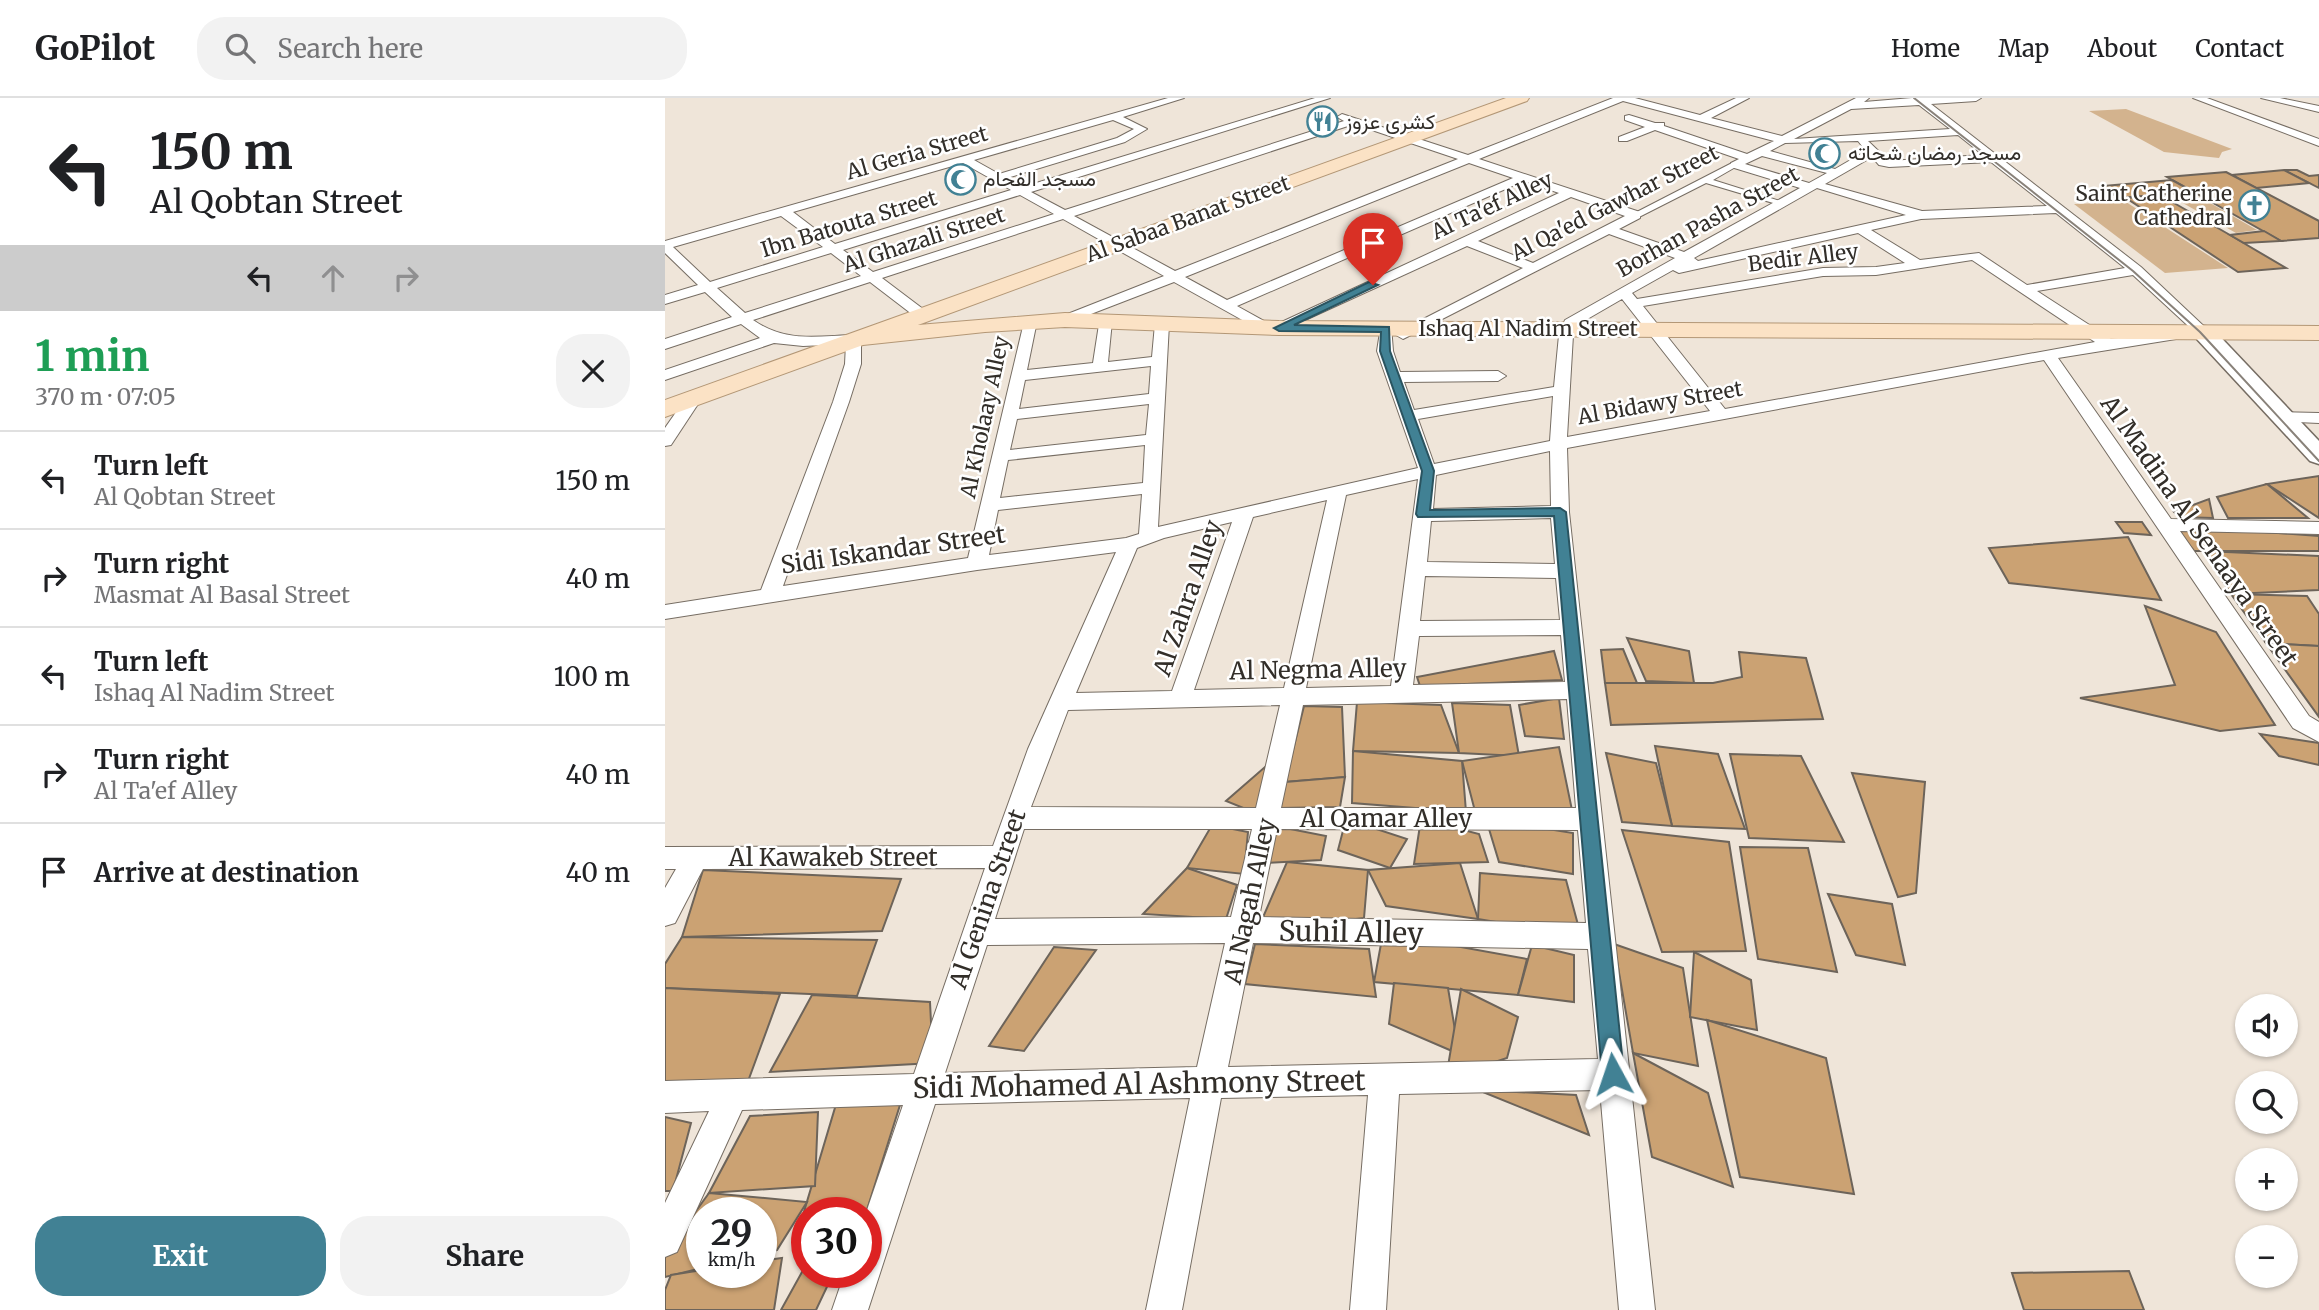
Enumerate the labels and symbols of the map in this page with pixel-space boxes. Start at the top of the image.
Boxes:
restaurant icon: كشرى عزوز [1305,105,1339,139]
place label: كشرى عزوز [1344,108,1435,135]
street label: Al Geria Street [842,119,991,186]
mosque icon: مسجد رمضان شحاته [1808,136,1842,170]
street label: Al Qa'ed Gawhar Street [1506,139,1723,267]
place label: مسجد رمضان شحاته [1848,139,2021,166]
street label: Borhan Pasha Street [1612,160,1804,283]
mosque icon: مسجد الفحام [943,162,977,196]
place label: مسجد الفحام [983,165,1096,193]
street label: Al Ta'ef Alley [1426,165,1558,246]
street label: Al Sabaa Banat Street [1081,169,1294,268]
place label: Saint Catherine Cathedral [2075,180,2232,231]
street label: Ibn Batouta Street [758,184,940,263]
church icon: Saint Catherine Cathedral [2238,189,2272,223]
street label: Al Ghazali Street [839,201,1008,279]
pin [1343,213,1403,285]
street label: Bedir Alley [1746,237,1861,278]
street label: Ishaq Al Nadim Street [1418,315,1638,342]
street label: Al Kholaay Alley [954,333,1015,501]
street label: Al Bidawy Street [1574,375,1745,430]
street label: Al Madina Al Senaaya Street [2093,388,2305,673]
street label: Al Zahra Alley [1146,516,1229,681]
street label: Sidi Iskandar Street [779,518,1008,581]
street label: Al Negma Alley [1228,652,1407,687]
street label: Al Qamar Alley [1299,803,1472,834]
street label: Al Genina Street [942,804,1033,994]
street label: Al Nagah Alley [1217,815,1282,988]
street label: Al Kawakeb Street [727,842,938,873]
street label: Suhil Alley [1278,913,1424,951]
position arrow [1576,1037,1650,1111]
street label: Sidi Mohamed Al Ashmony Street [912,1062,1366,1106]
speed limit sign: 30 [791,1197,882,1288]

